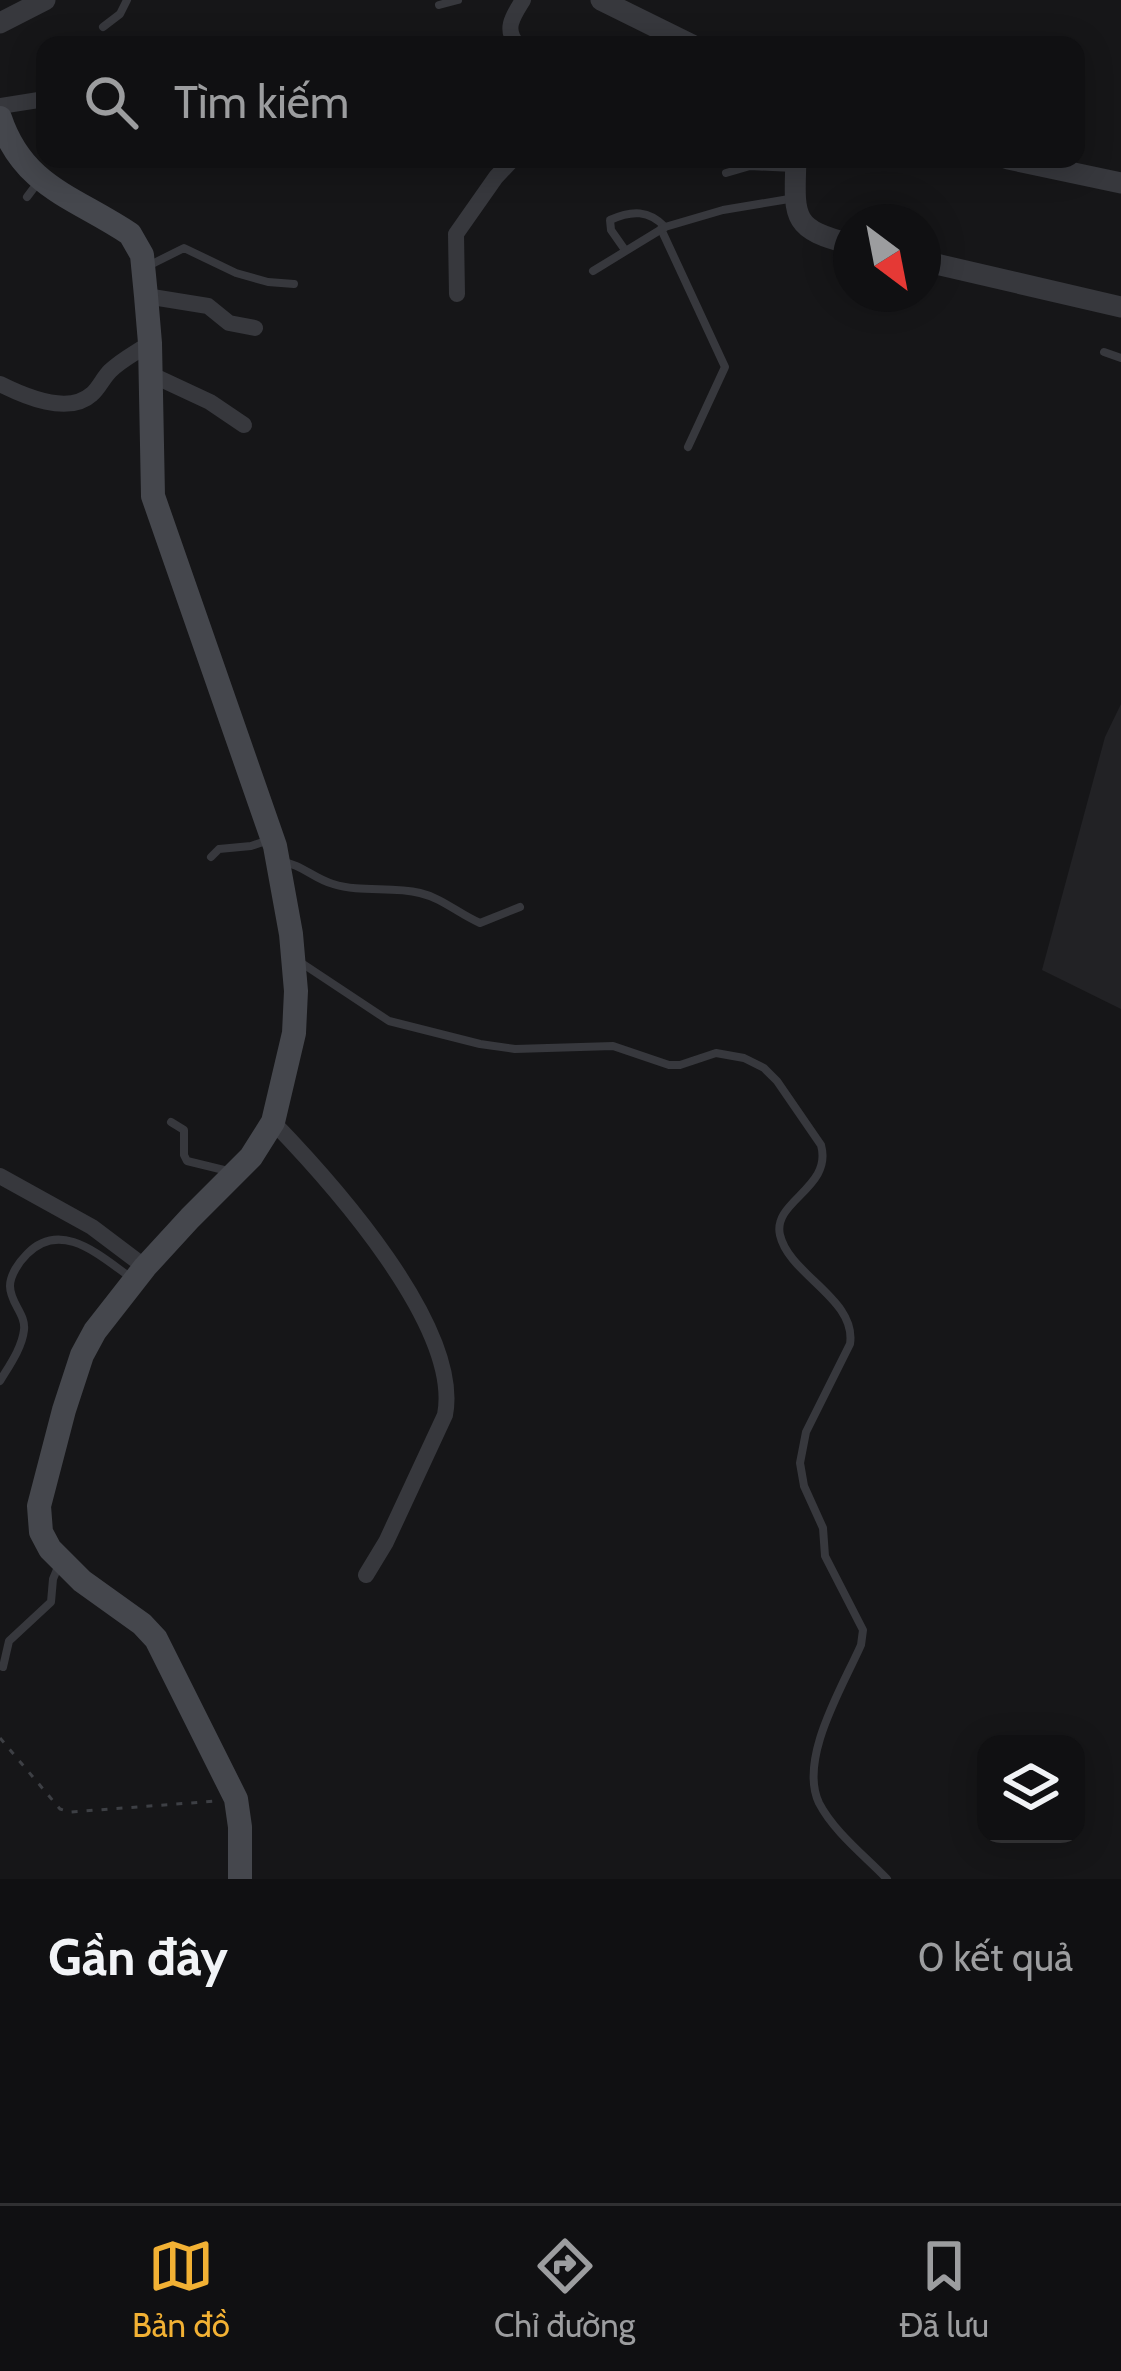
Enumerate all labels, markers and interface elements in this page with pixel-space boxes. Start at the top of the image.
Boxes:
search box [36,36,1085,168]
icon: search [78,69,144,135]
text: Tìm kiếm [174,75,349,129]
north arrow [833,204,941,312]
map controls [977,1735,1085,1843]
button: layers [977,1735,1085,1843]
text: Gần đây [48,1926,228,1988]
text: 0 kết quả [918,1933,1073,1981]
tab: Bản đồ [132,2233,230,2345]
tab: Chỉ đường [494,2233,635,2345]
tab: Đã lưu [899,2233,989,2345]

